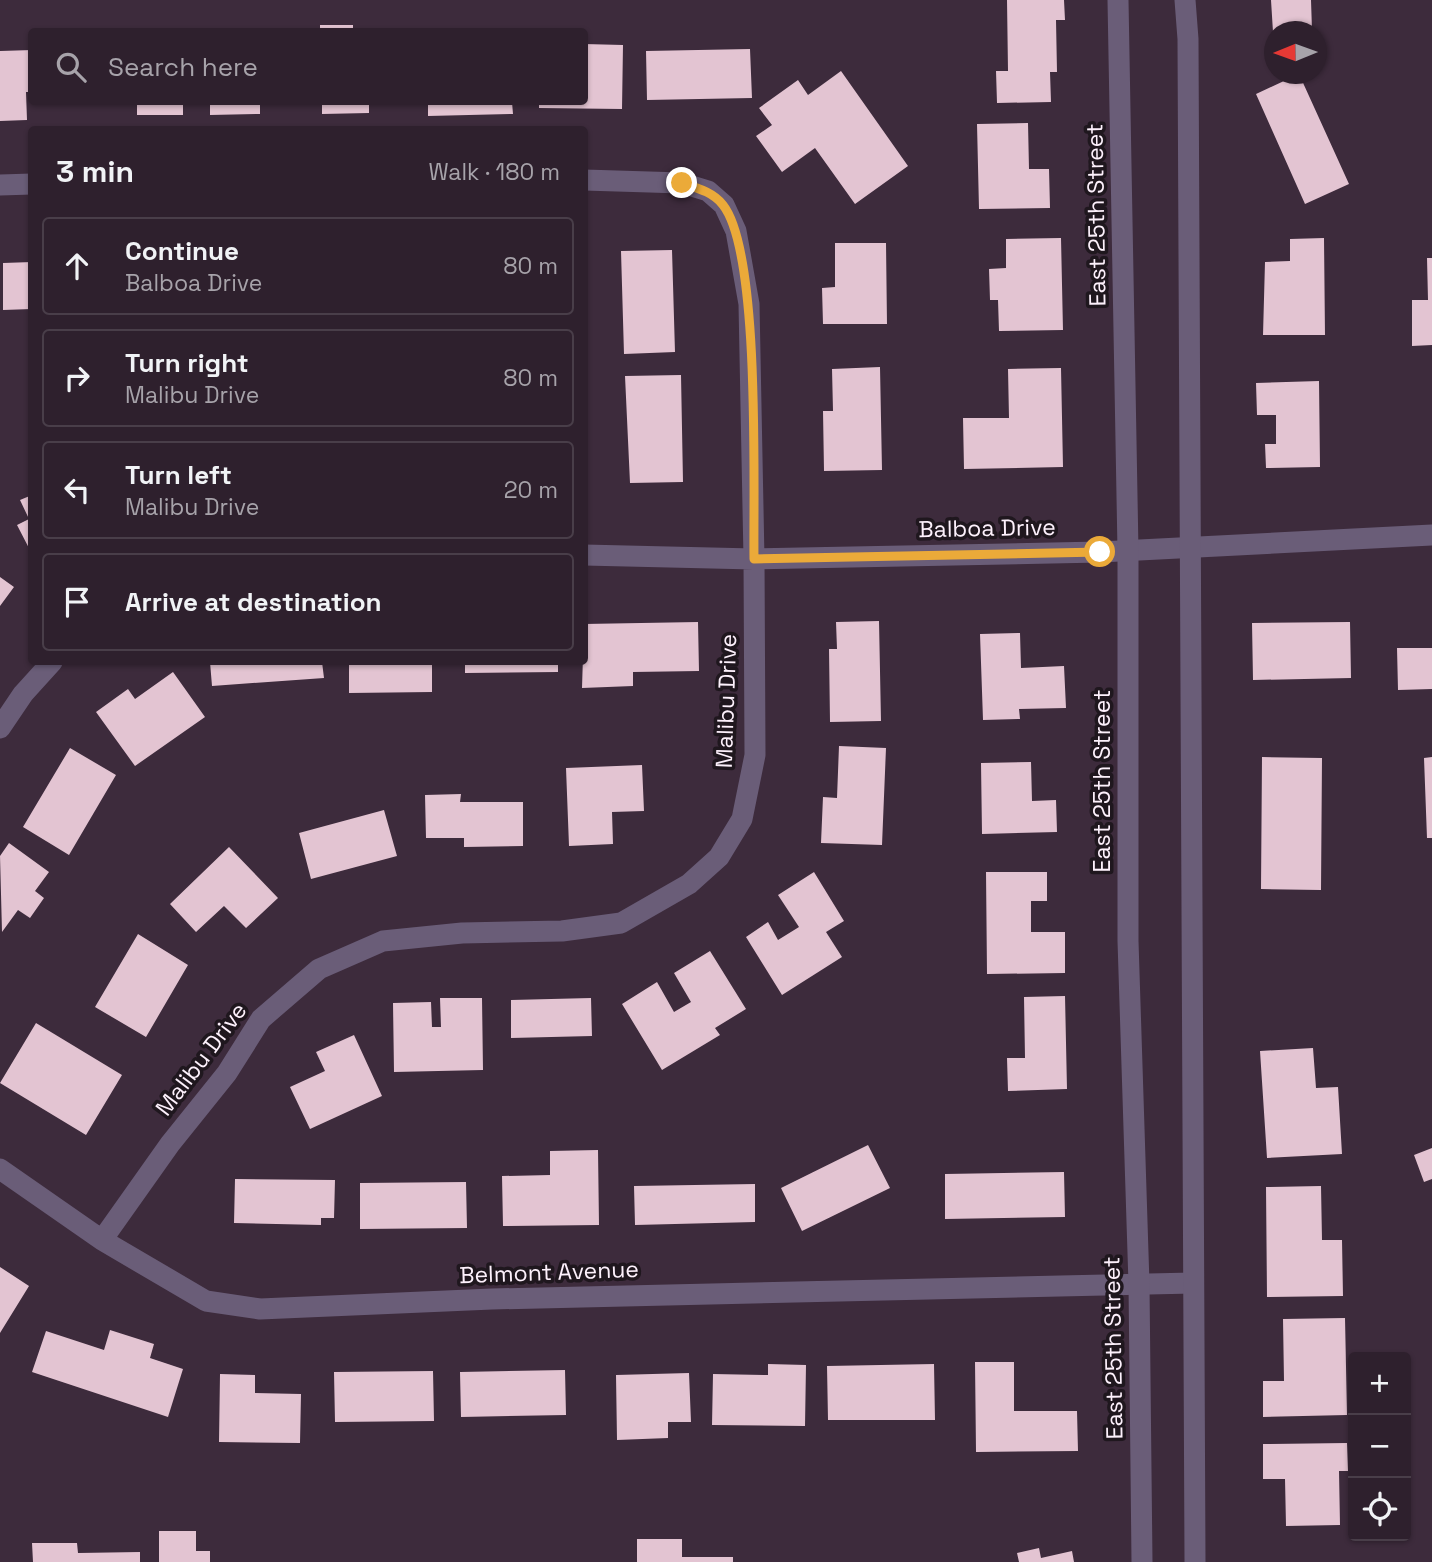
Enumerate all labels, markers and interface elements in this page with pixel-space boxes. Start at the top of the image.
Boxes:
north arrow [1264,21,1327,84]
search box [28,28,588,105]
icon: search [52,48,90,86]
text: Search here [108,50,258,84]
street label: East 25th Street [1079,123,1113,307]
text: 3 min [56,152,134,191]
text: Walk · 180 m [428,157,560,187]
route end [666,167,697,198]
text: Continue [125,234,239,268]
icon: ahead [58,247,96,285]
text: 80 m [503,251,558,281]
text: Balboa Drive [125,268,262,298]
text: Turn right [125,346,249,380]
icon: right [58,359,96,397]
text: 80 m [503,363,558,393]
text: Malibu Drive [125,380,259,410]
text: Turn left [125,458,232,492]
icon: left [58,471,96,509]
text: 20 m [504,475,558,505]
text: Malibu Drive [125,492,259,522]
street label: Balboa Drive [918,512,1056,544]
route start [1084,536,1115,567]
icon: arrive [58,583,96,621]
text: Arrive at destination [125,585,382,619]
street label: Malibu Drive [709,633,743,769]
street label: East 25th Street [1087,690,1117,872]
street label: Malibu Drive [149,996,253,1122]
street label: Belmont Avenue [459,1254,639,1290]
street label: East 25th Street [1096,1256,1130,1440]
map controls [1348,1352,1411,1541]
button: + [1348,1352,1411,1415]
button: − [1348,1415,1411,1478]
button: locate [1348,1478,1411,1541]

